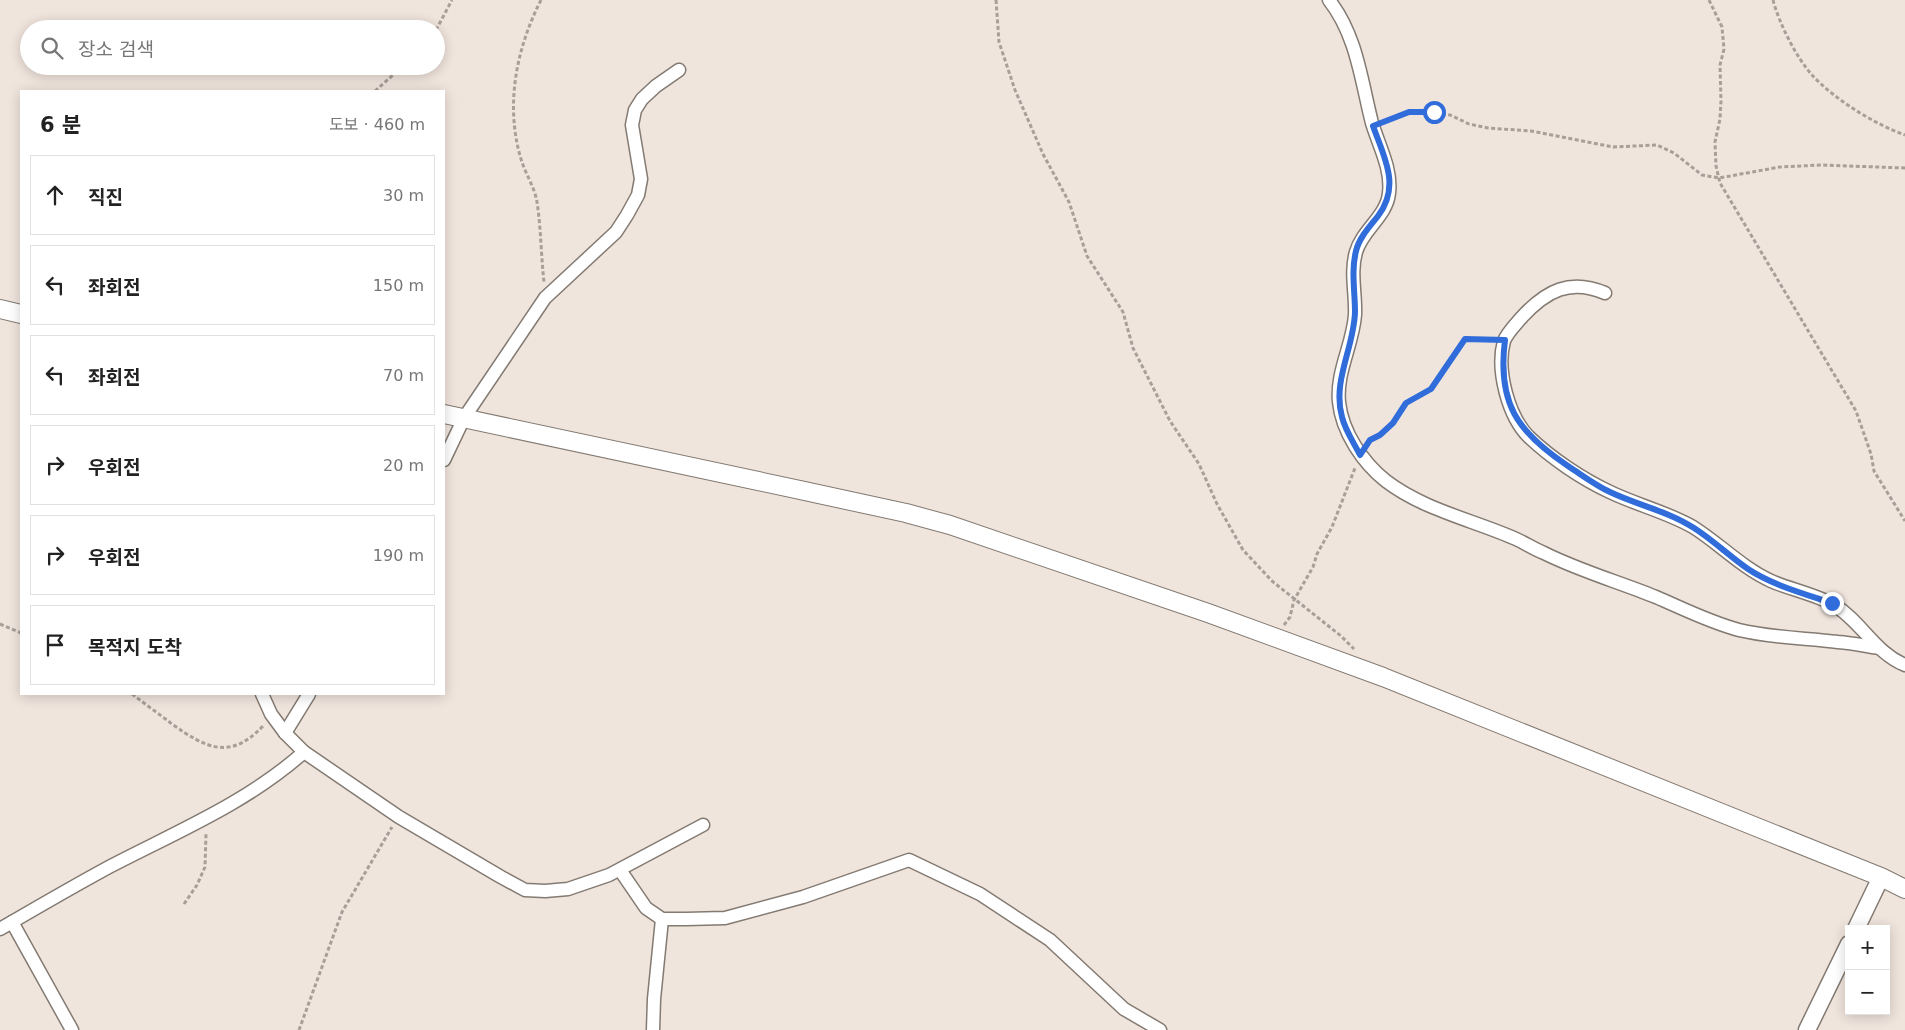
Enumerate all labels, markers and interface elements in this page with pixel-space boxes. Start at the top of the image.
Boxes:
search box [20,20,445,75]
icon: search [38,34,66,62]
text: 장소 검색 [78,38,154,60]
route start [1423,101,1446,124]
text: 6 분 [40,113,81,137]
text: 도보 · 460 m [329,115,425,134]
icon: ahead [41,181,69,209]
text: 직진 [88,186,123,208]
text: 30 m [383,186,424,205]
icon: left [41,271,69,299]
text: 좌회전 [88,276,140,298]
text: 150 m [373,276,424,295]
icon: left [41,361,69,389]
text: 좌회전 [88,366,140,388]
text: 70 m [383,366,424,385]
icon: right [41,451,69,479]
text: 우회전 [88,456,140,478]
text: 20 m [383,456,424,475]
icon: right [41,541,69,569]
text: 우회전 [88,546,140,568]
text: 190 m [373,546,424,565]
route end [1821,592,1844,615]
icon: arrive [41,631,69,659]
text: 목적지 도착 [88,636,182,658]
map controls [1845,925,1890,1015]
button: + [1845,925,1890,970]
button: − [1845,970,1890,1015]

